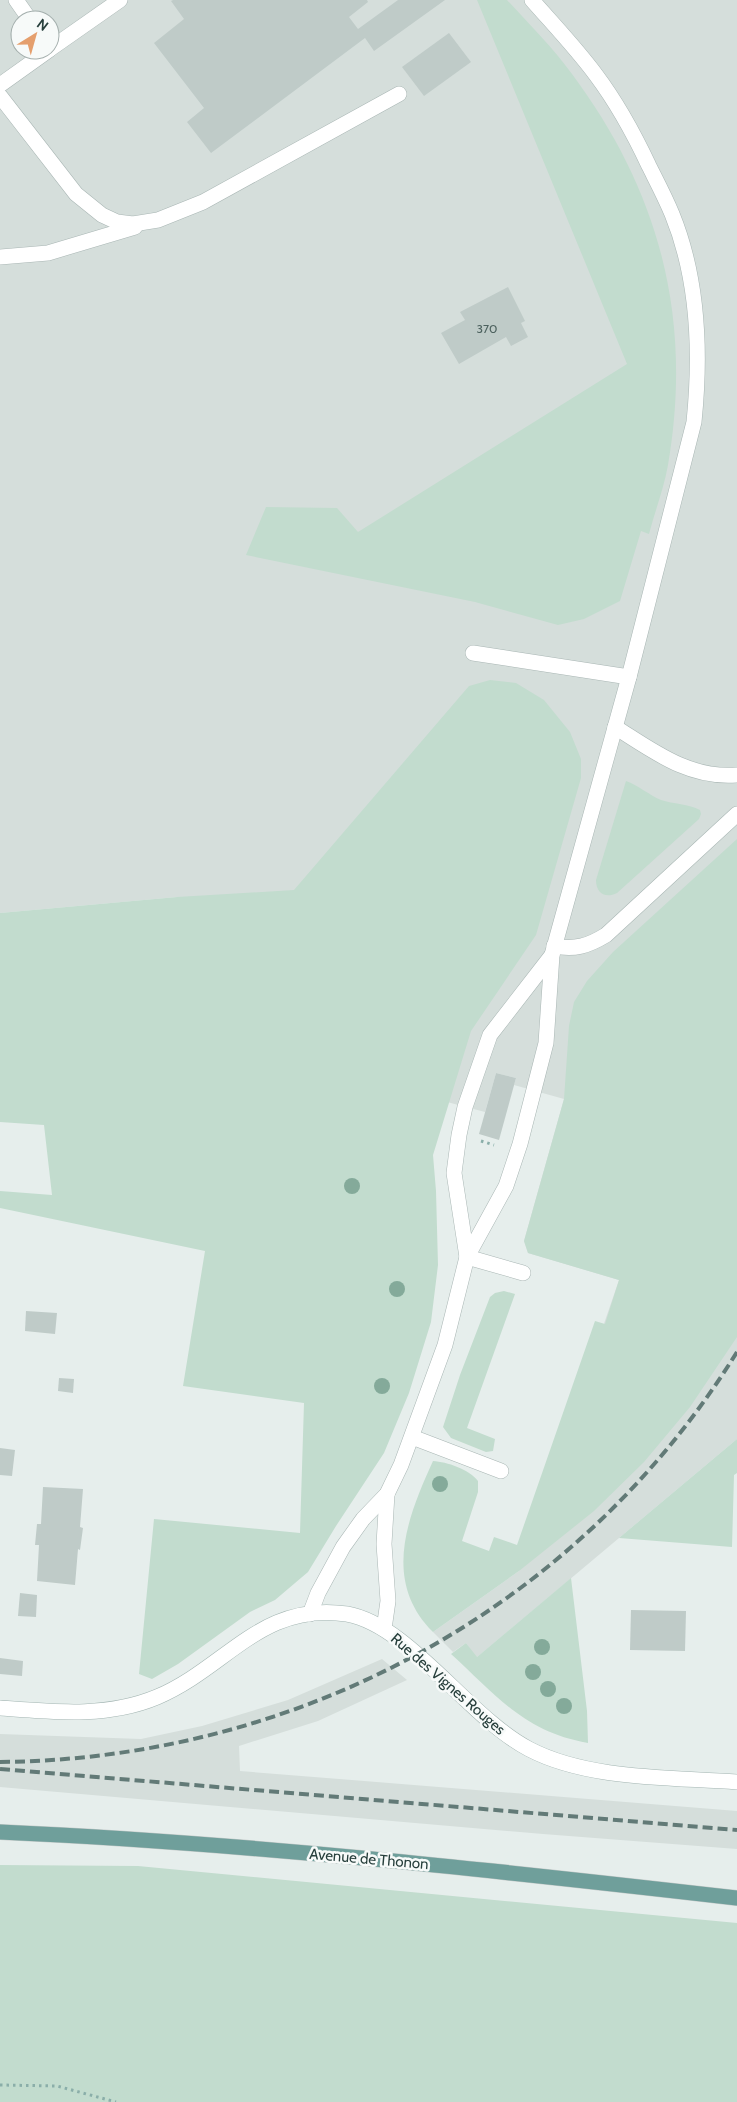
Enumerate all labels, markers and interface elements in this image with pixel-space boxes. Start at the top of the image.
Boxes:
north arrow [10,10,60,60]
text: N [33,14,52,35]
house number: 370 [477,321,497,336]
street label: Rue des Vignes Rouges [387,1629,509,1739]
street label: Avenue de Thonon [309,1845,429,1873]

